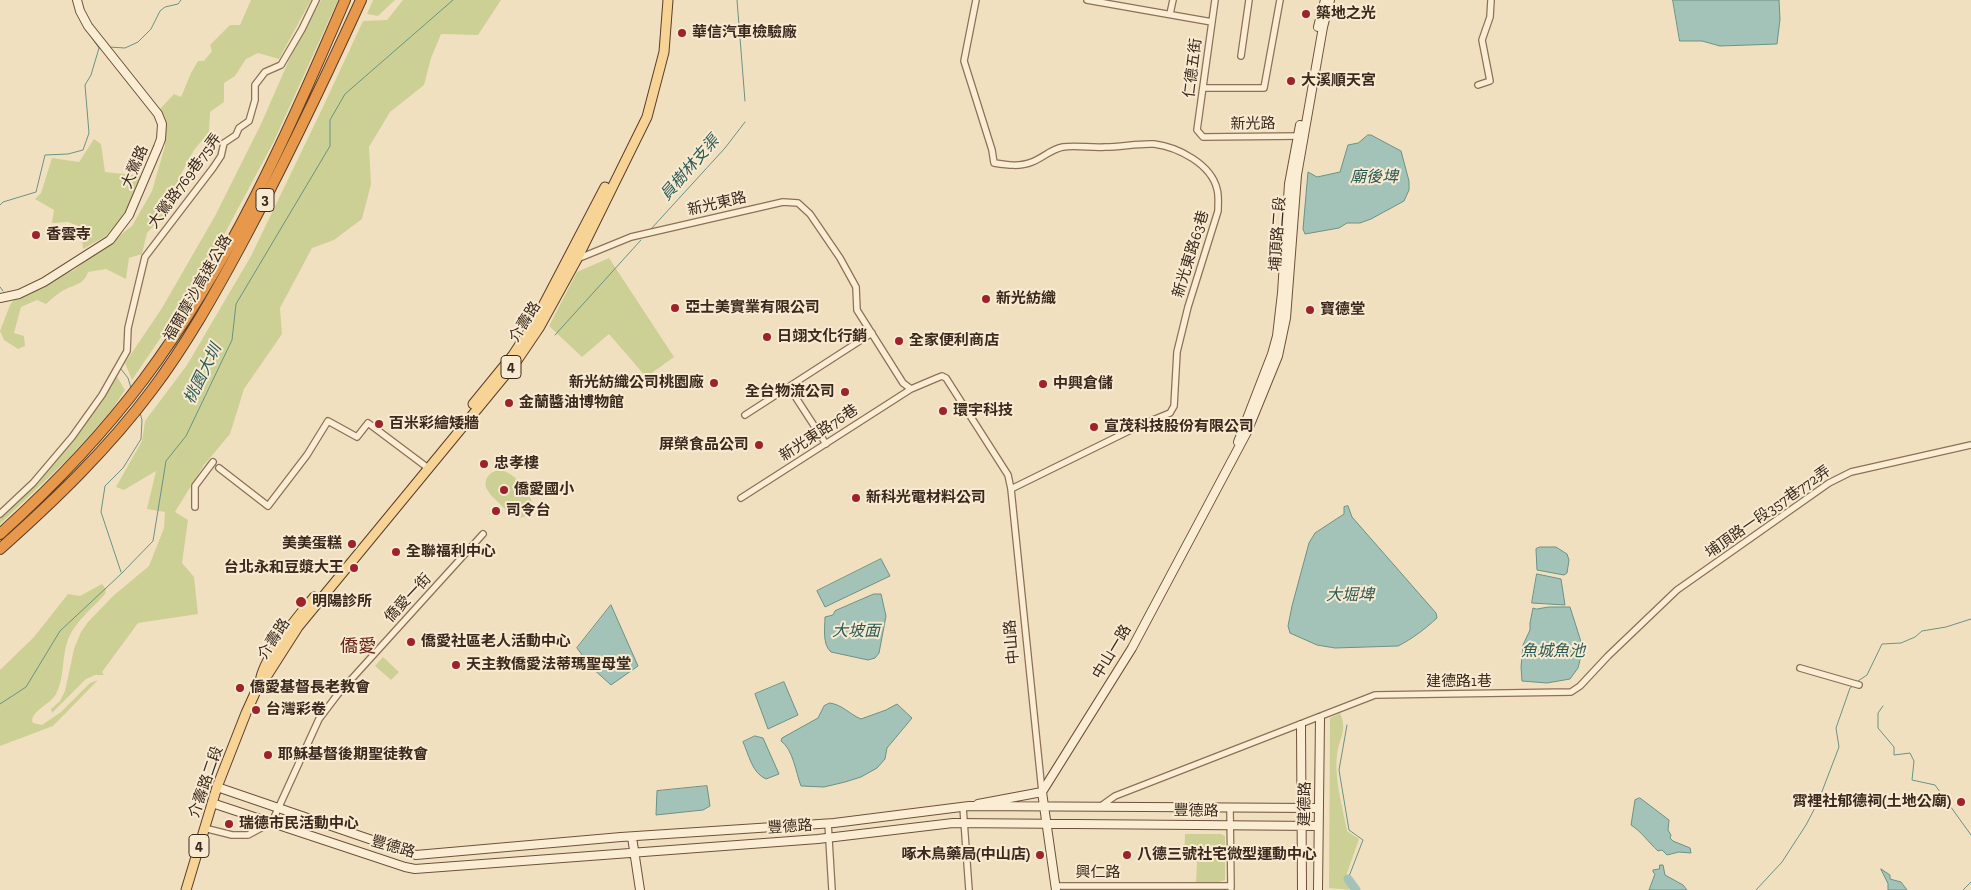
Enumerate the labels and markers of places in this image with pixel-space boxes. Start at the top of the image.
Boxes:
place label: 築地之光 [1316,5,1376,23]
marker: 築地之光 [1300,8,1312,20]
place label: 華信汽車檢驗廠 [692,24,797,42]
marker: 華信汽車檢驗廠 [676,27,688,39]
place label: 大溪順天宮 [1301,72,1376,90]
marker: 大溪順天宮 [1285,75,1297,87]
place label: 香雲寺 [46,226,91,244]
marker: 香雲寺 [30,229,42,241]
place label: 新光紡織 [996,290,1056,308]
marker: 新光紡織 [980,293,992,305]
place label: 亞士美實業有限公司 [685,299,820,317]
place label: 寶德堂 [1320,301,1365,319]
marker: 亞士美實業有限公司 [669,302,681,314]
marker: 寶德堂 [1304,304,1316,316]
place label: 日翊文化行銷 [777,328,867,346]
marker: 日翊文化行銷 [761,331,773,343]
place label: 全家便利商店 [909,332,999,350]
marker: 全家便利商店 [893,335,905,347]
place label: 新光紡織公司桃園廠 [569,374,704,392]
place label: 中興倉儲 [1053,375,1113,393]
marker: 新光紡織公司桃園廠 [708,377,720,389]
marker: 中興倉儲 [1037,378,1049,390]
place label: 全台物流公司 [745,383,835,401]
marker: 全台物流公司 [839,386,851,398]
place label: 金蘭醬油博物館 [519,394,624,412]
marker: 金蘭醬油博物館 [503,397,515,409]
place label: 環宇科技 [953,402,1013,420]
marker: 環宇科技 [937,405,949,417]
place label: 百米彩繪矮牆 [389,415,479,433]
marker: 百米彩繪矮牆 [373,418,385,430]
place label: 宣茂科技股份有限公司 [1104,418,1254,436]
marker: 宣茂科技股份有限公司 [1088,421,1100,433]
place label: 屏榮食品公司 [659,436,749,454]
marker: 屏榮食品公司 [753,439,765,451]
place label: 忠孝樓 [494,455,539,473]
marker: 忠孝樓 [478,458,490,470]
place label: 僑愛國小 [514,481,574,499]
marker: 僑愛國小 [498,484,510,496]
place label: 新科光電材料公司 [866,489,986,507]
marker: 新科光電材料公司 [850,492,862,504]
place label: 司令台 [506,502,551,520]
marker: 司令台 [490,505,502,517]
place label: 美美蛋糕 [282,535,342,553]
marker: 美美蛋糕 [346,538,358,550]
place label: 全聯福利中心 [406,543,496,561]
marker: 全聯福利中心 [390,546,402,558]
place label: 台北永和豆漿大王 [224,559,344,577]
marker: 台北永和豆漿大王 [348,562,360,574]
place label: 明陽診所 [312,593,372,611]
marker: 明陽診所 [294,595,308,609]
place label: 僑愛社區老人活動中心 [421,633,571,651]
marker: 僑愛社區老人活動中心 [405,636,417,648]
place label: 天主教僑愛法蒂瑪聖母堂 [466,656,631,674]
marker: 天主教僑愛法蒂瑪聖母堂 [450,659,462,671]
place label: 僑愛基督長老教會 [250,679,370,697]
marker: 僑愛基督長老教會 [234,682,246,694]
place label: 台灣彩卷 [266,701,326,719]
marker: 台灣彩卷 [250,704,262,716]
place label: 耶穌基督後期聖徒教會 [278,746,428,764]
marker: 耶穌基督後期聖徒教會 [262,749,274,761]
place label: 霄裡社郁德祠(土地公廟) [1792,793,1951,811]
marker: 霄裡社郁德祠(土地公廟) [1955,796,1967,808]
place label: 瑞德市民活動中心 [239,815,359,833]
marker: 瑞德市民活動中心 [223,818,235,830]
place label: 啄木鳥藥局(中山店) [901,846,1030,864]
place label: 八德三號社宅微型運動中心 [1137,846,1317,864]
marker: 啄木鳥藥局(中山店) [1034,849,1046,861]
marker: 八德三號社宅微型運動中心 [1121,849,1133,861]

